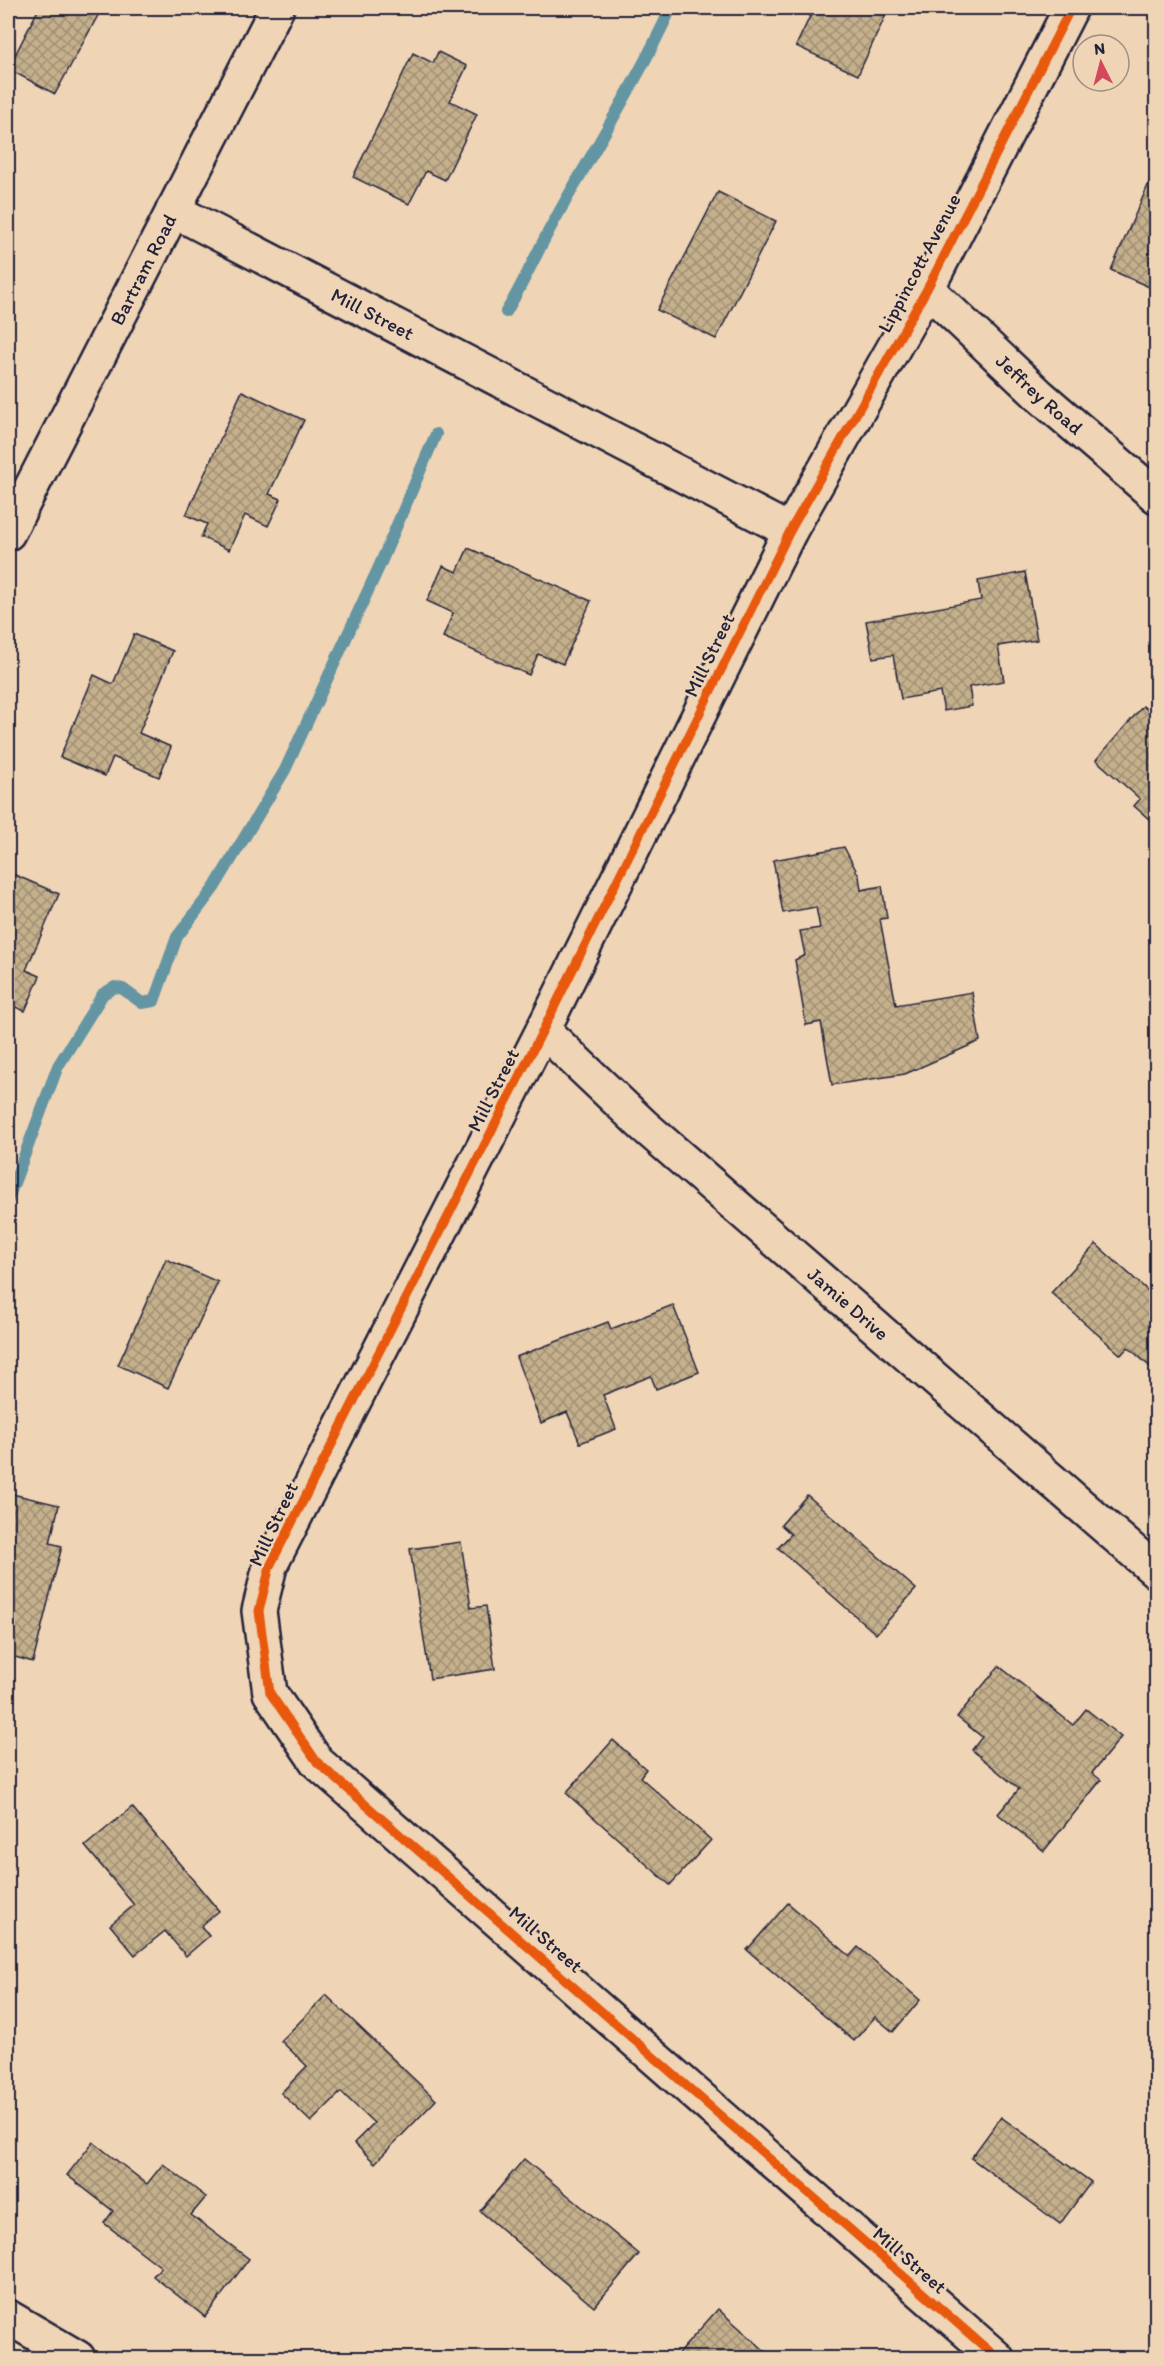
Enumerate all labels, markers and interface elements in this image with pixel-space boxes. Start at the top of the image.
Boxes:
north arrow [1071,33,1131,93]
text: N [1093,39,1106,59]
street label: Lippincott Avenue [872,189,966,337]
street label: Bartram Road [105,210,181,329]
street label: Mill Street [327,282,419,345]
street label: Jeffrey Road [991,349,1088,440]
street label: Mill Street [679,609,740,701]
street label: Mill Street [462,1044,524,1135]
street label: Jamie Drive [803,1262,894,1345]
street label: Mill Street [243,1478,303,1570]
street label: Mill Street [504,1900,588,1978]
street label: Mill Street [868,2221,952,2299]

